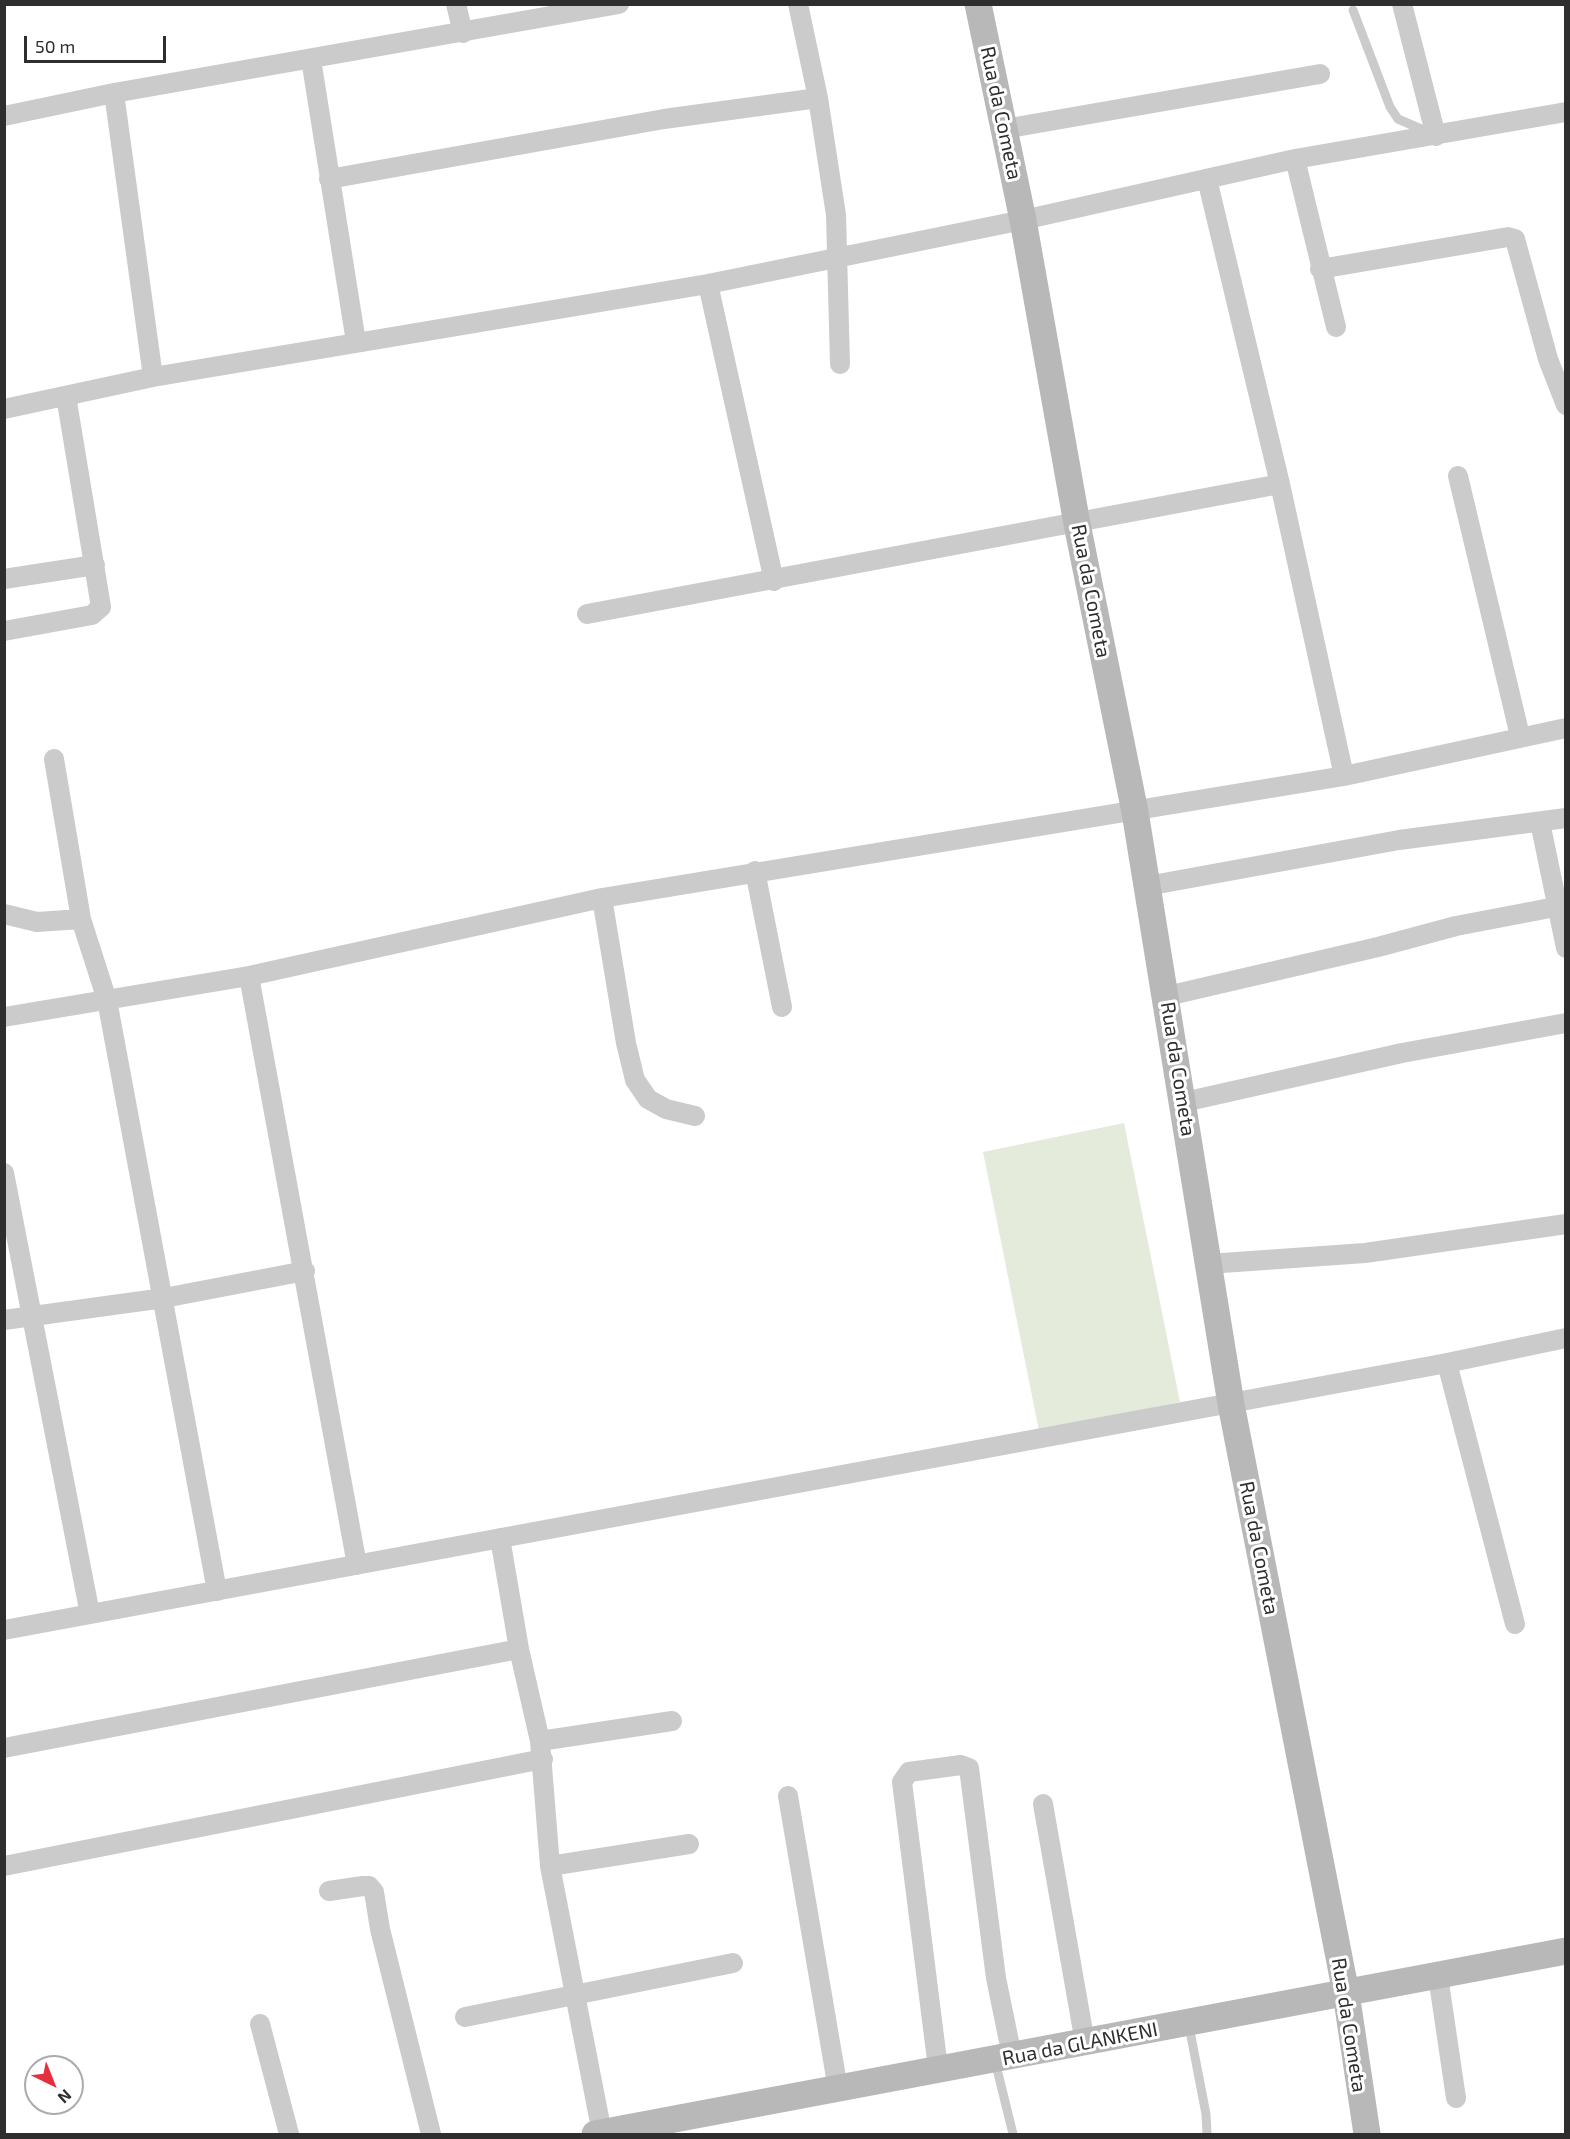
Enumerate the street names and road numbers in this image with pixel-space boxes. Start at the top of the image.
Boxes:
street label: Rua da Cometa [975,44,1027,182]
street label: Rua da Cometa [1066,522,1116,660]
street label: Rua da Cometa [1156,1000,1200,1138]
street label: Rua da Cometa [1234,1479,1284,1617]
street label: Rua da Cometa [1327,1956,1371,2094]
street label: Rua da GLANKENI [1000,2017,1160,2071]

